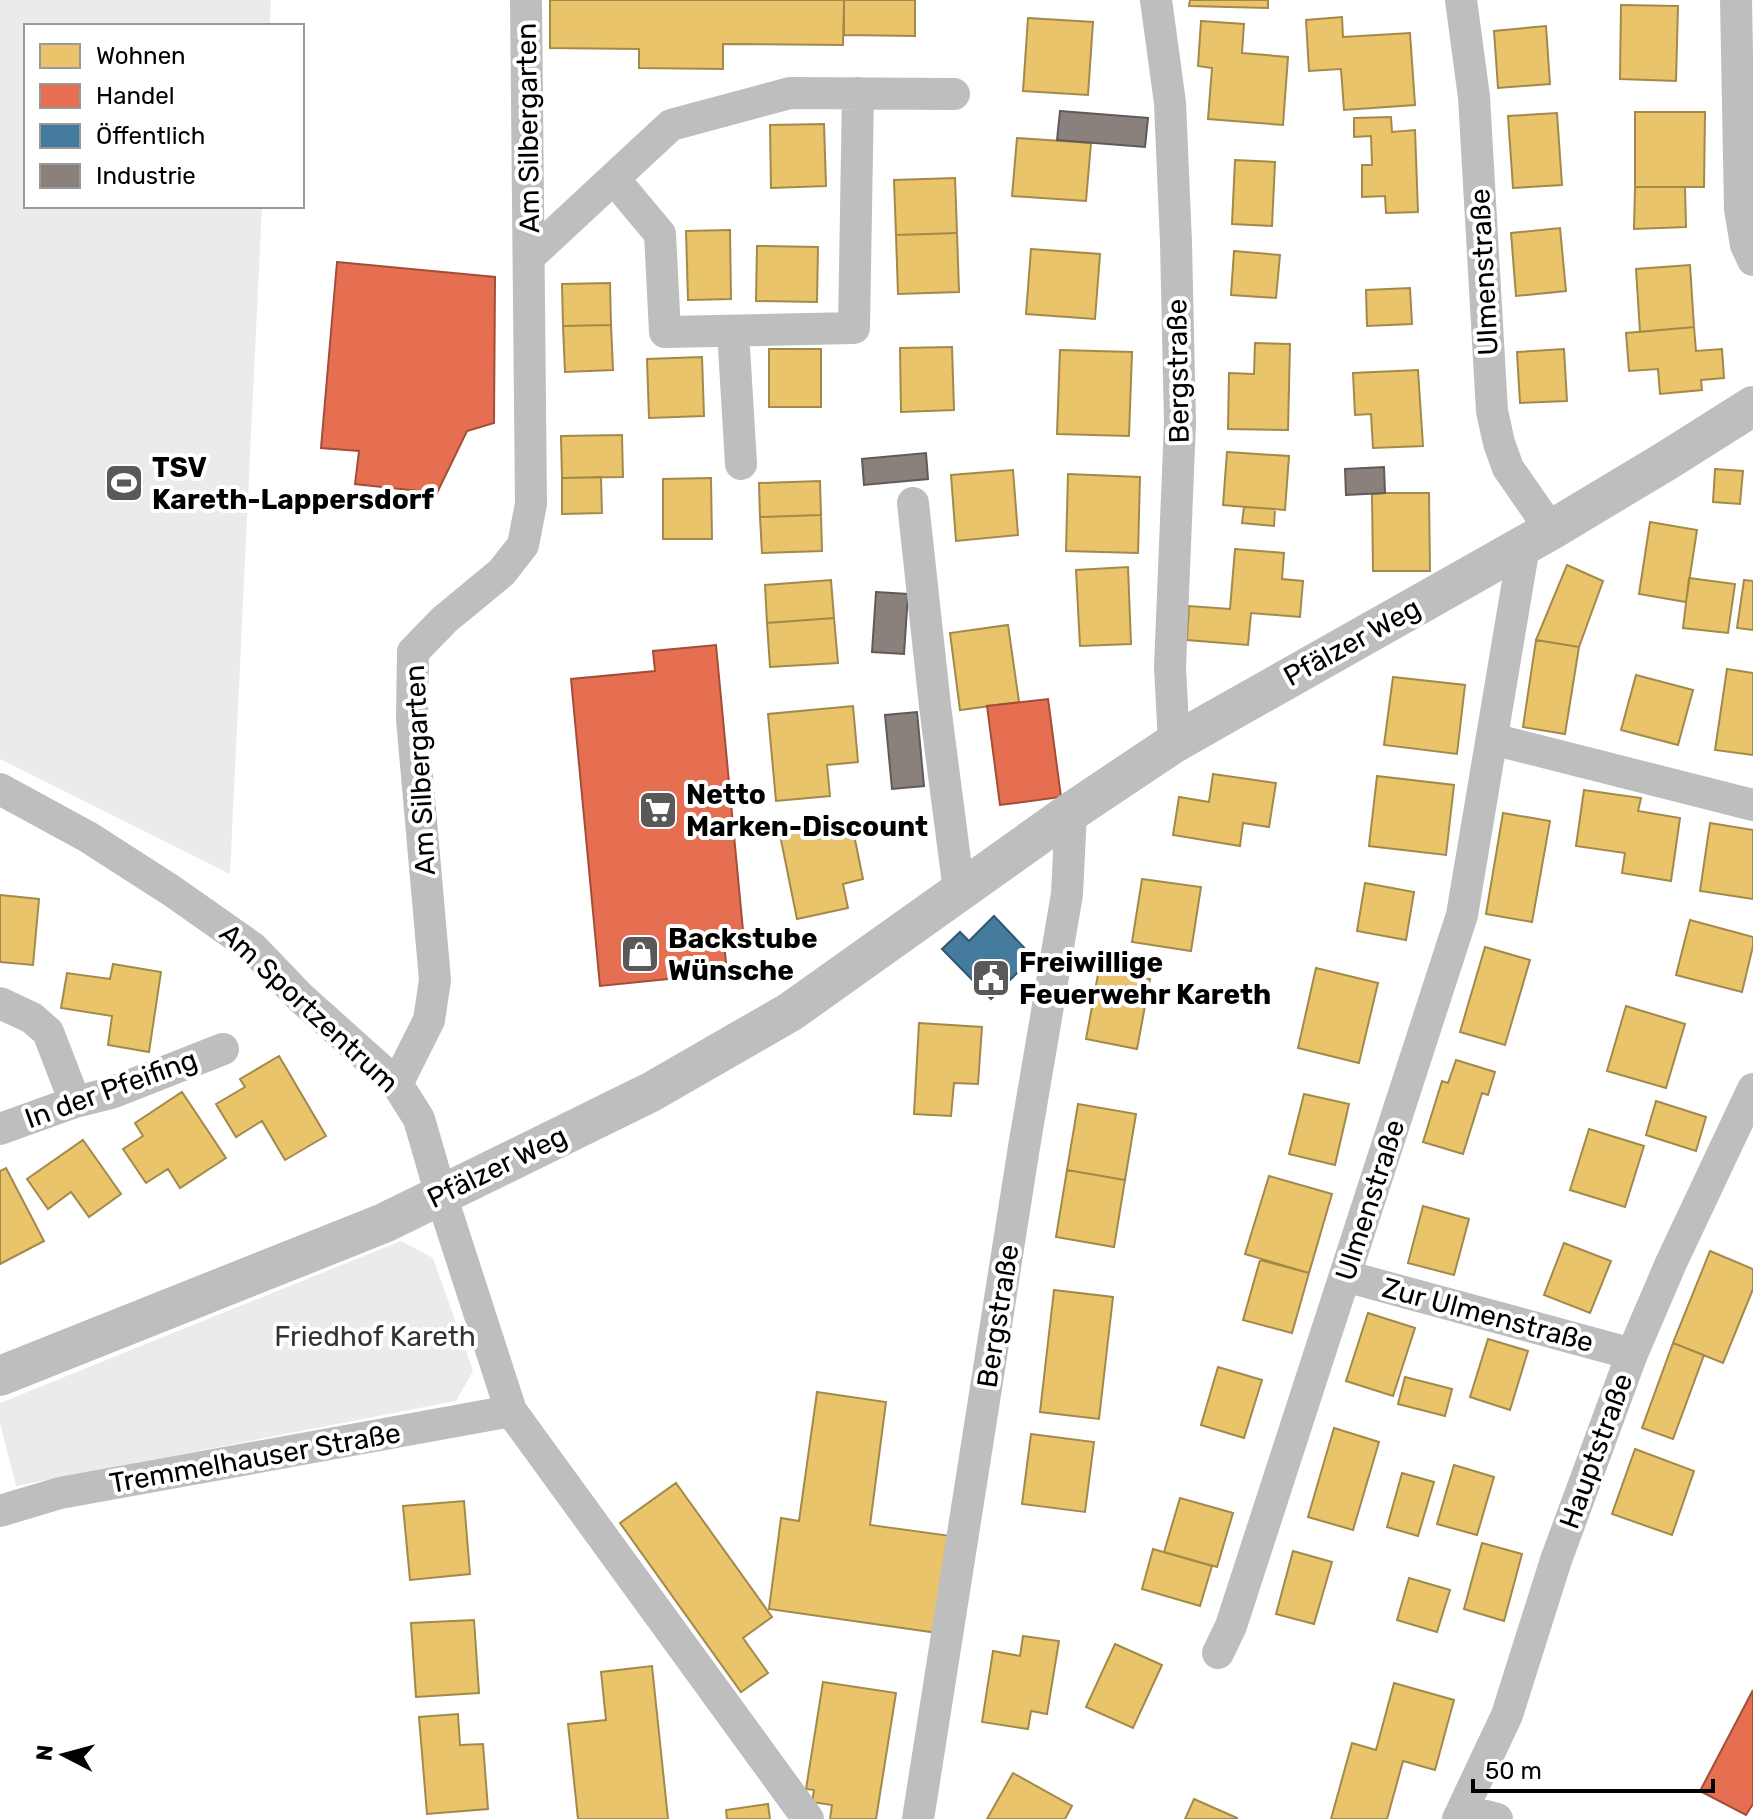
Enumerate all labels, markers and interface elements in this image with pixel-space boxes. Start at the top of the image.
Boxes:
street label: Am Silbergarten [510,22,546,234]
legend [24,24,304,208]
text: Wohnen [96,42,186,70]
text: Handel [96,82,174,110]
text: Öffentlich [96,122,205,150]
text: Industrie [96,162,196,190]
street label: Ulmenstraße [1463,188,1505,356]
street label: Bergstraße [1160,298,1196,444]
place label: TSV Kareth-Lappersdorf [152,451,434,516]
sports icon: TSV Kareth-Lappersdorf [103,462,145,504]
street label: Pfälzer Weg [1278,591,1426,693]
street label: Am Silbergarten [398,664,442,876]
place label: Netto Marken-Discount [686,778,928,843]
supermarket icon: Netto Marken-Discount [637,789,679,831]
street label: Am Sportzentrum [213,917,405,1099]
place label: Backstube Wünsche [668,922,818,987]
shop icon: Backstube Wünsche [619,933,661,975]
place label: Freiwillige Feuerwehr Kareth [1019,946,1271,1011]
public building icon: Freiwillige Feuerwehr Kareth [970,957,1012,999]
street label: In der Pfeifing [20,1043,202,1135]
street label: Ulmenstraße [1328,1115,1412,1285]
street label: Pfälzer Weg [422,1119,572,1215]
street label: Bergstraße [970,1242,1026,1390]
street label: Zur Ulmenstraße [1379,1271,1597,1359]
park label: Friedhof Kareth [274,1320,476,1353]
street label: Hauptstraße [1553,1369,1639,1533]
street label: Tremmelhauser Straße [107,1416,403,1500]
north arrow [24,1715,104,1795]
scale bar [1473,1743,1713,1793]
text: N [30,1744,59,1762]
text: 50 m [1485,1757,1542,1785]

